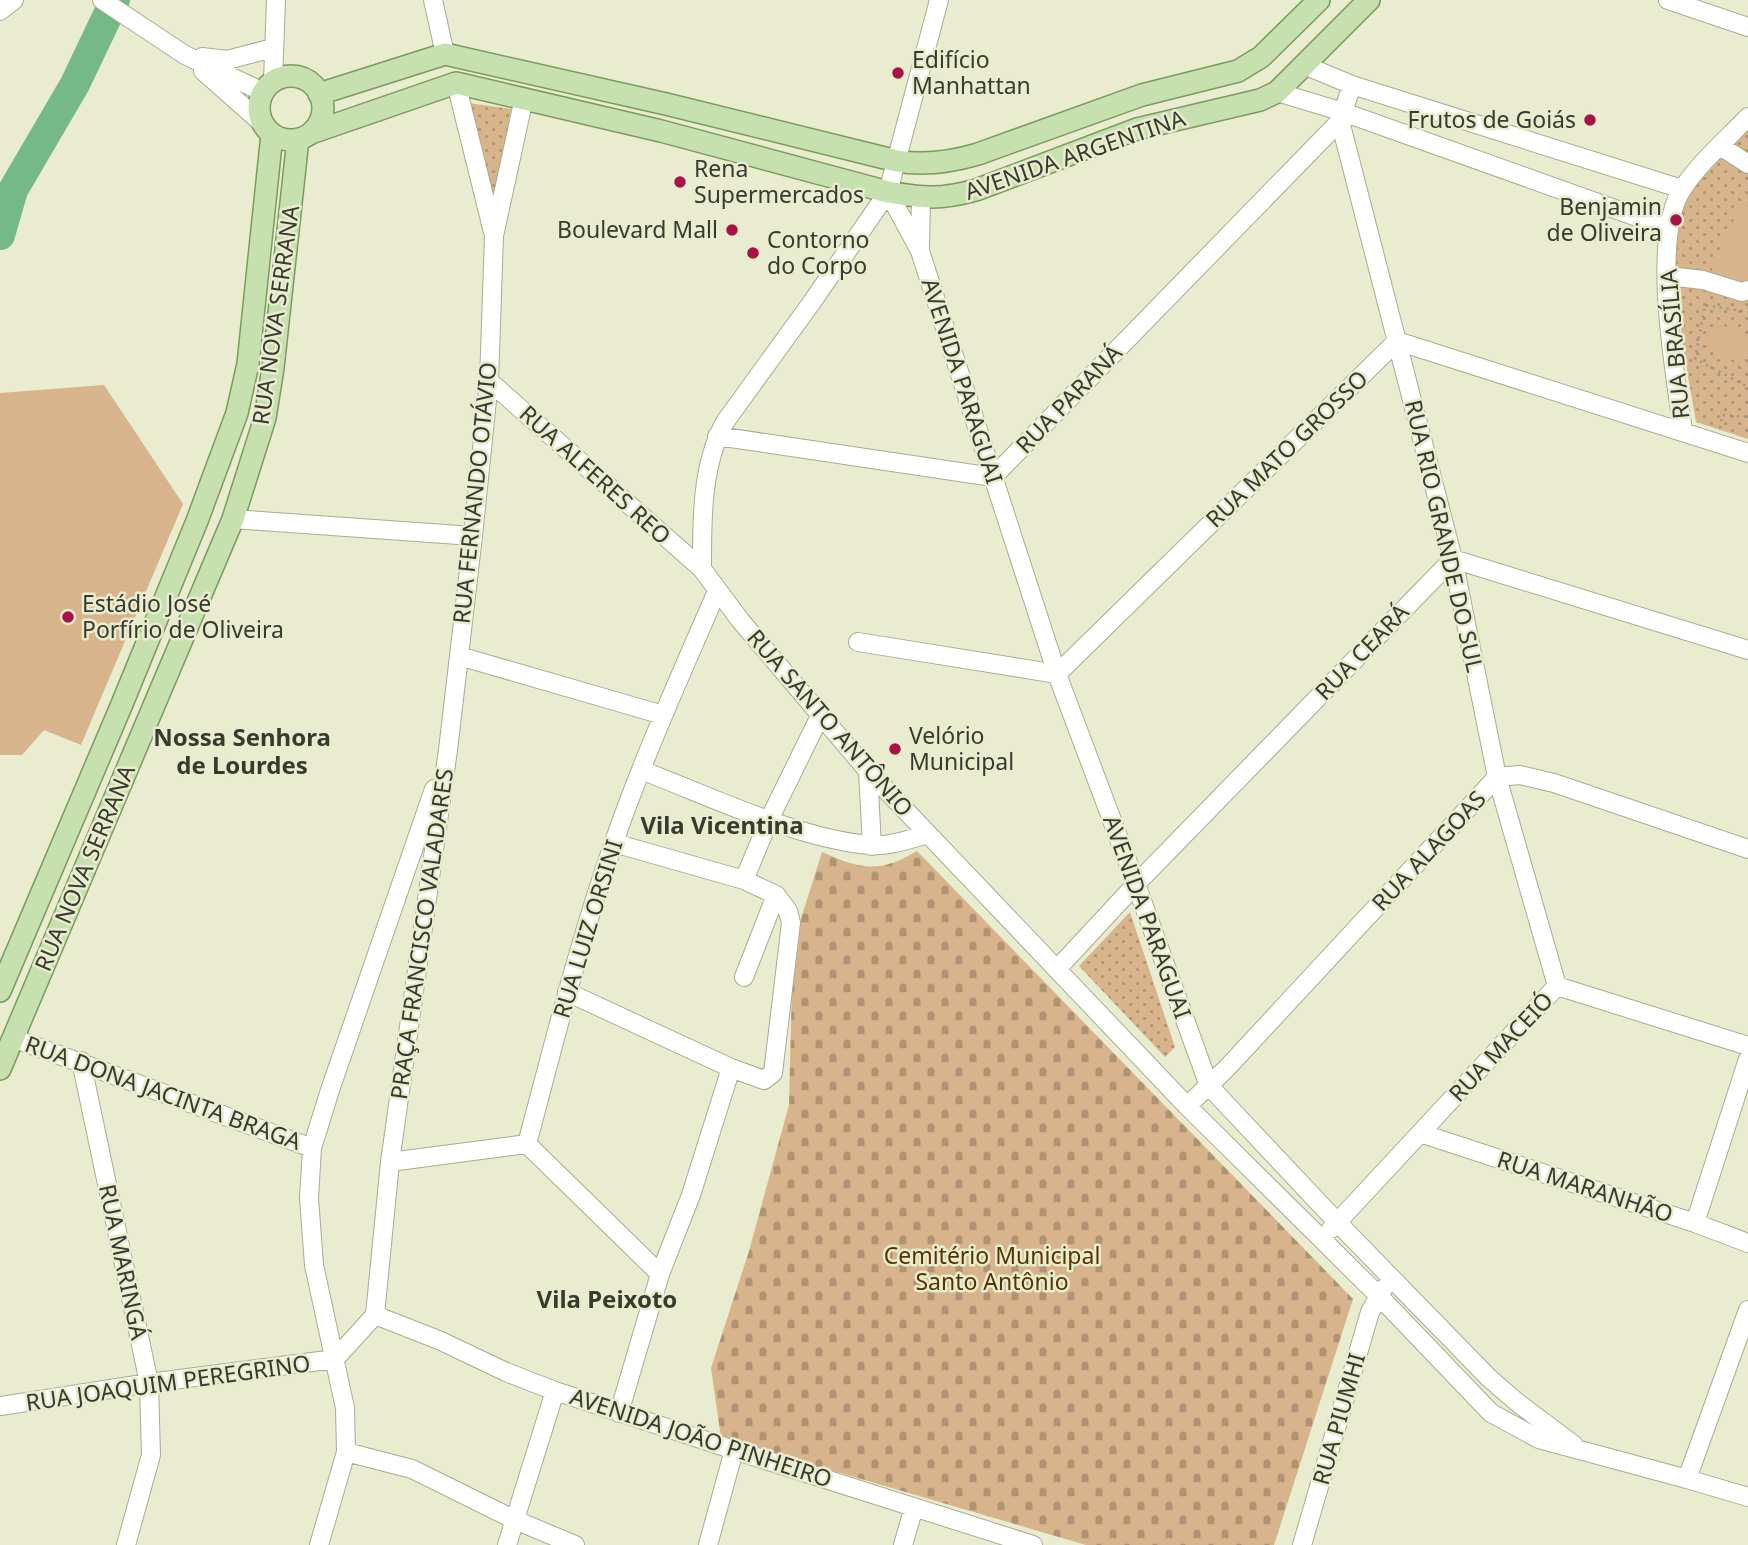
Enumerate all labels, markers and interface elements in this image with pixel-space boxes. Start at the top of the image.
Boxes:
place label: Edifício Manhattan [912,43,1031,101]
marker: Edifício Manhattan [890,65,906,81]
street label: AVENIDA ARGENTINA [960,101,1190,207]
place label: Frutos de Goiás [1408,103,1576,135]
marker: Frutos de Goiás [1582,112,1598,128]
place label: Rena Supermercados [694,152,864,210]
marker: Rena Supermercados [672,174,688,190]
place label: Benjamin de Oliveira [1547,190,1662,248]
street label: RUA NOVA SERRANA [244,203,306,427]
marker: Benjamin de Oliveira [1668,212,1684,228]
place label: Boulevard Mall [557,213,718,245]
marker: Boulevard Mall [724,222,740,238]
place label: Contorno do Corpo [767,223,870,281]
marker: Contorno do Corpo [745,245,761,261]
street label: RUA BRASÍLIA [1651,267,1697,420]
street label: AVENIDA PARAGUAI [915,274,1011,488]
street label: RUA PARANÁ [1008,337,1129,460]
street label: RUA FERNANDO OTÁVIO [444,361,504,625]
street label: RUA MATO GROSSO [1198,362,1374,534]
street label: RUA RIO GRANDE DO SUL [1398,396,1492,675]
street label: RUA ALFERES REO [513,398,678,551]
place label: Estádio José Porfírio de Oliveira [82,587,284,645]
street label: RUA CEARÁ [1307,596,1416,707]
marker: Estádio José Porfírio de Oliveira [60,609,76,625]
street label: RUA SANTO ANTÔNIO [740,622,921,823]
place label: Velório Municipal [909,719,1014,777]
district label: Nossa Senhora de Lourdes [153,720,331,781]
marker: Velório Municipal [887,741,903,757]
street label: RUA NOVA SERRANA [26,759,142,976]
street label: PRAÇA FRANCISCO VALADARES [382,766,460,1102]
street label: RUA ALAGOAS [1364,783,1493,918]
district label: Vila Vicentina [640,808,804,841]
street label: AVENIDA PARAGUAI [1096,810,1200,1023]
street label: RUA LUIZ ORSINI [545,836,629,1022]
street label: RUA MACEIÓ [1441,984,1560,1108]
street label: RUA DONA JACINTA BRAGA [21,1027,306,1157]
street label: RUA MARANHÃO [1493,1143,1677,1230]
street label: RUA MARINGÁ [92,1181,156,1343]
park label: Cemitério Municipal Santo Antônio [884,1239,1100,1297]
district label: Vila Peixoto [537,1282,677,1315]
street label: RUA JOAQUIM PEREGRINO [23,1346,312,1418]
street label: RUA PIUMHI [1304,1349,1372,1488]
street label: AVENIDA JOÃO PINHEIRO [566,1380,836,1495]

